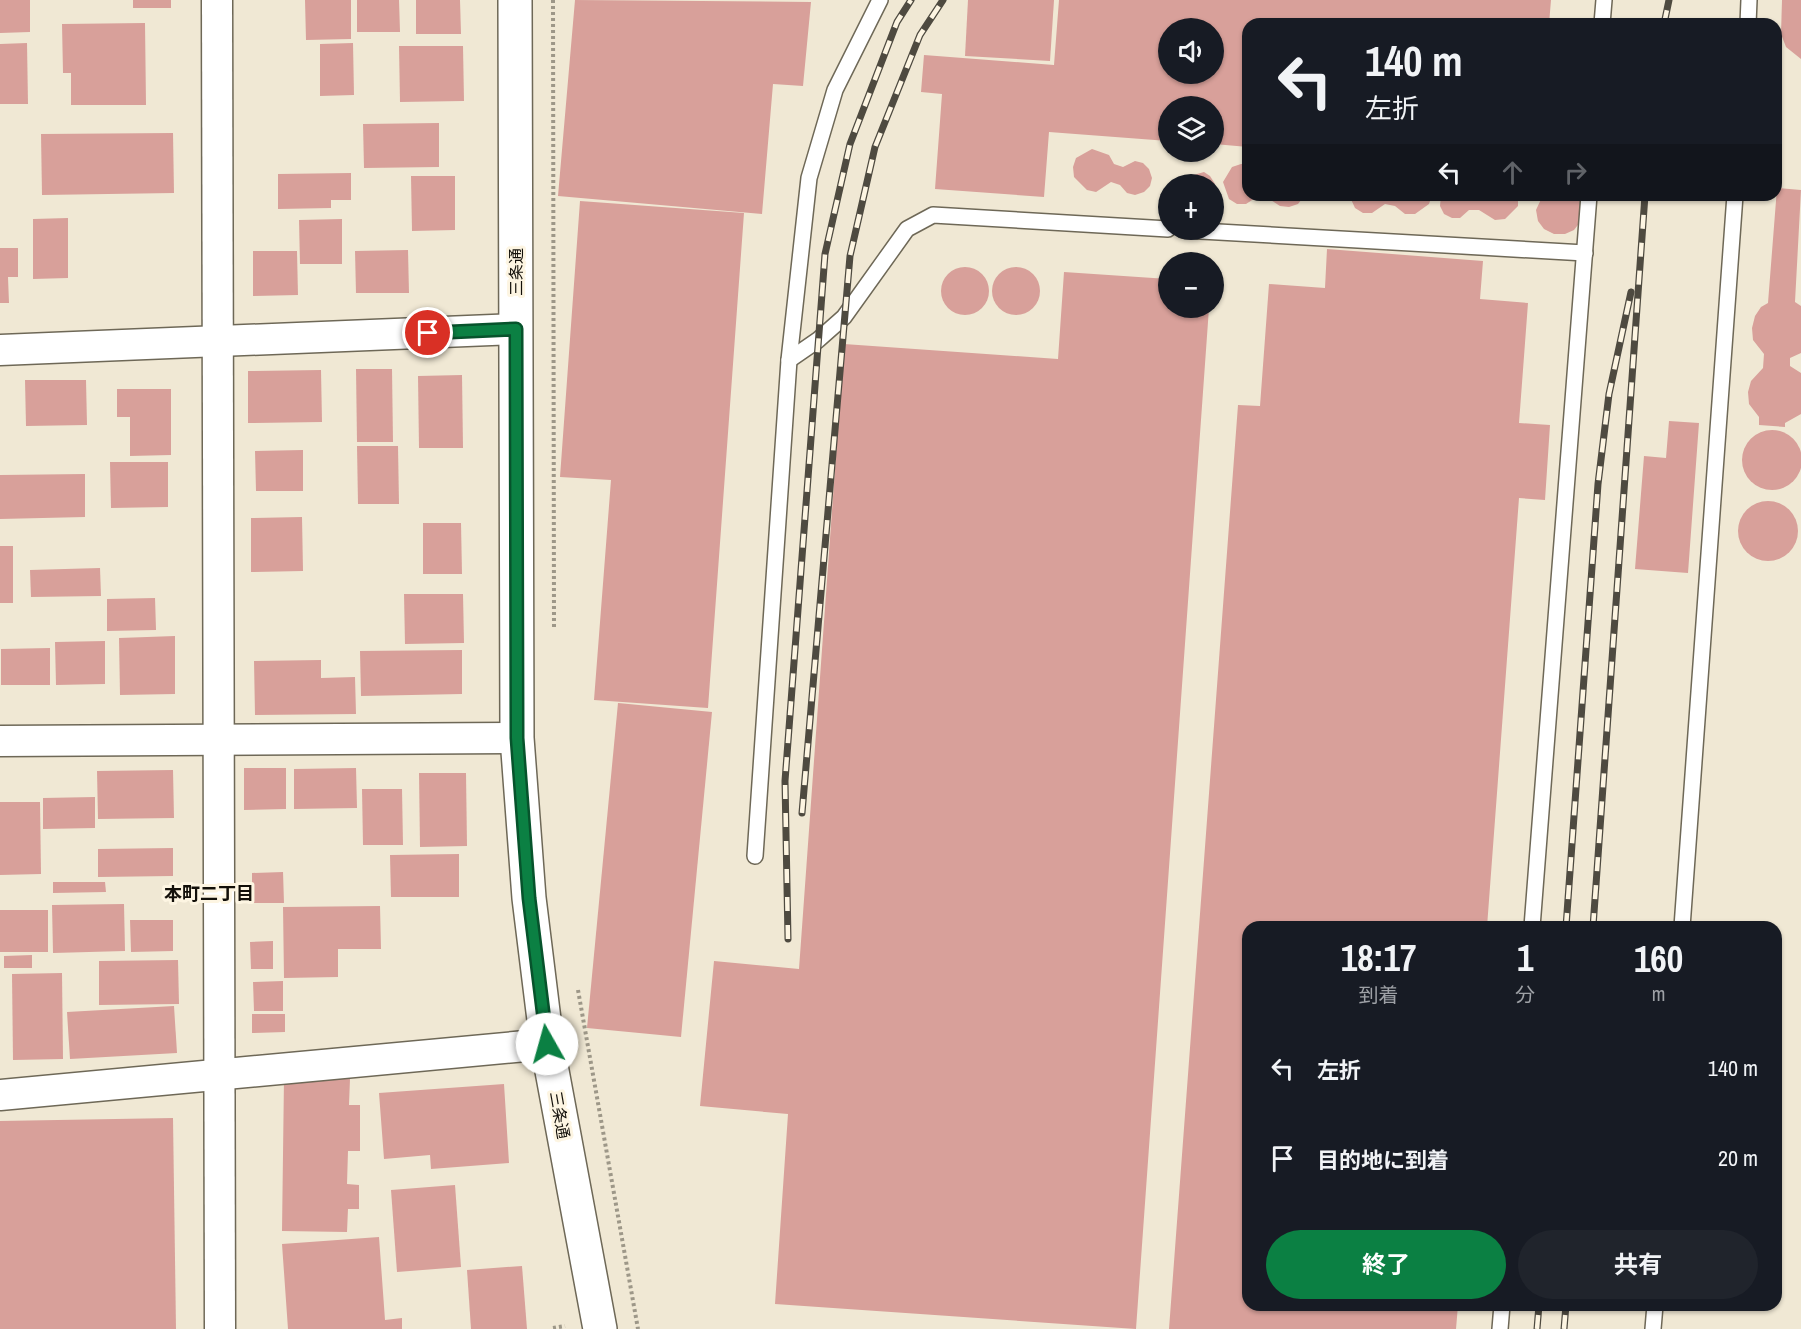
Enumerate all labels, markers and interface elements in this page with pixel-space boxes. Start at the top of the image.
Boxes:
map controls [1158,18,1224,318]
button: sound [1158,18,1224,84]
text: 140 m [1365,33,1463,89]
icon: left [1266,42,1344,120]
text: 左折 [1365,90,1419,126]
button: layers [1158,96,1224,162]
icon: left [1433,156,1466,189]
icon: ahead [1496,156,1529,189]
icon: right [1559,156,1592,189]
button: + [1158,174,1224,240]
street label: 三条通 [505,248,527,296]
button: − [1158,252,1224,318]
pin [402,307,453,358]
icon: arrive [411,316,444,349]
district label: 本町二丁目 [164,881,254,906]
text: 18:17 [1341,934,1416,982]
text: 1 [1517,934,1533,982]
text: 160 [1634,935,1683,983]
text: m [1652,980,1665,1007]
text: 到着 [1359,981,1399,1008]
text: 分 [1515,981,1535,1008]
position arrow [515,1012,579,1076]
icon: left [1266,1052,1299,1085]
text: 140 m [1708,1053,1758,1083]
text: 左折 [1317,1055,1361,1085]
street label: 三条通 [545,1089,575,1141]
icon: arrive [1266,1142,1299,1175]
text: 20 m [1718,1143,1758,1173]
text: 目的地に到着 [1317,1145,1449,1175]
button: 終了 [1266,1230,1506,1299]
button: 共有 [1518,1230,1758,1299]

